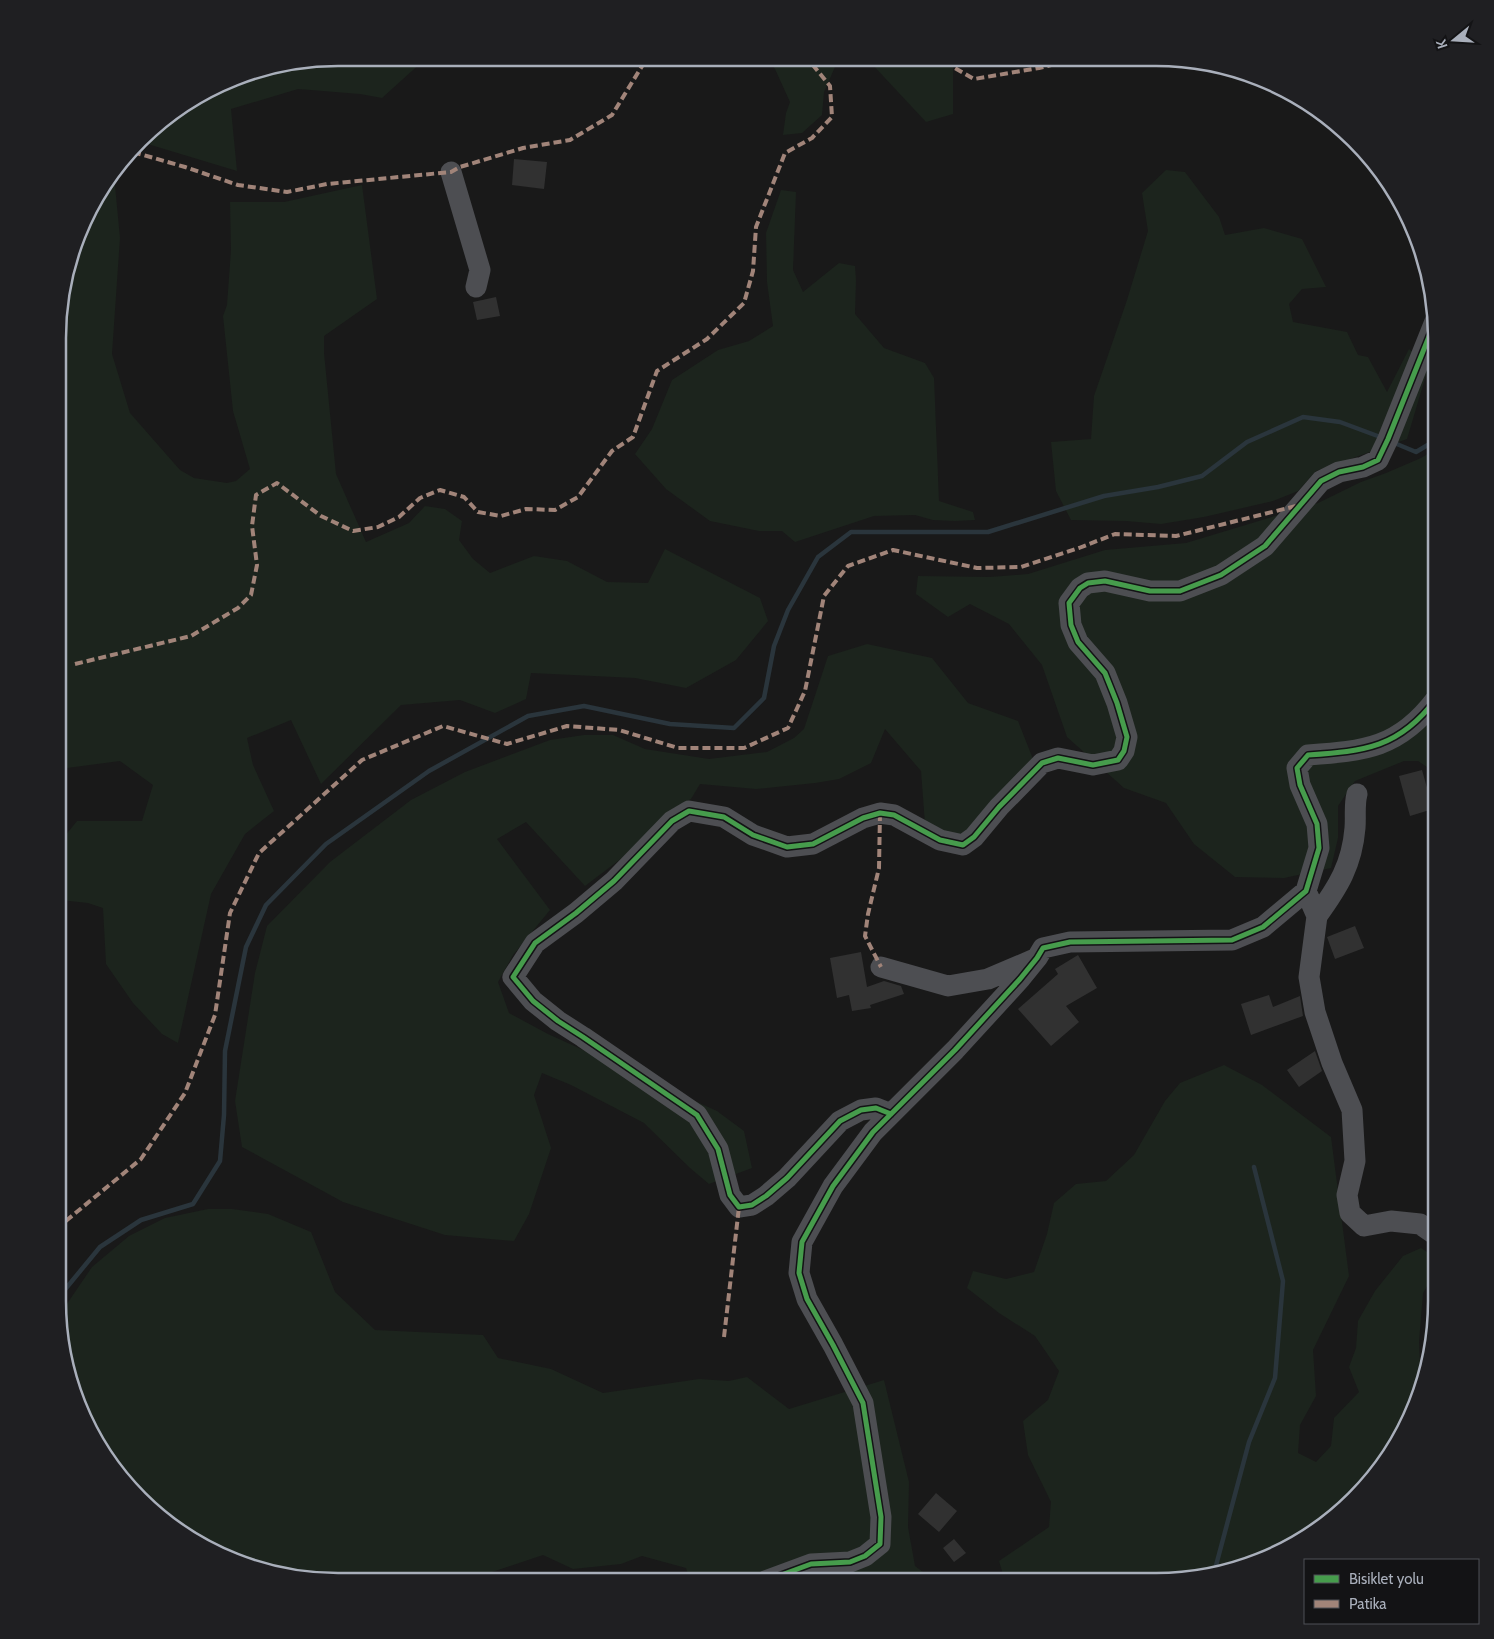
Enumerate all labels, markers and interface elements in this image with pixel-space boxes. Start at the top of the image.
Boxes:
north arrow [1429,15,1479,65]
text: K [1432,37,1452,51]
legend [1304,1559,1479,1624]
text: Bisiklet yolu [1349,1570,1424,1588]
text: Patika [1349,1595,1387,1613]

